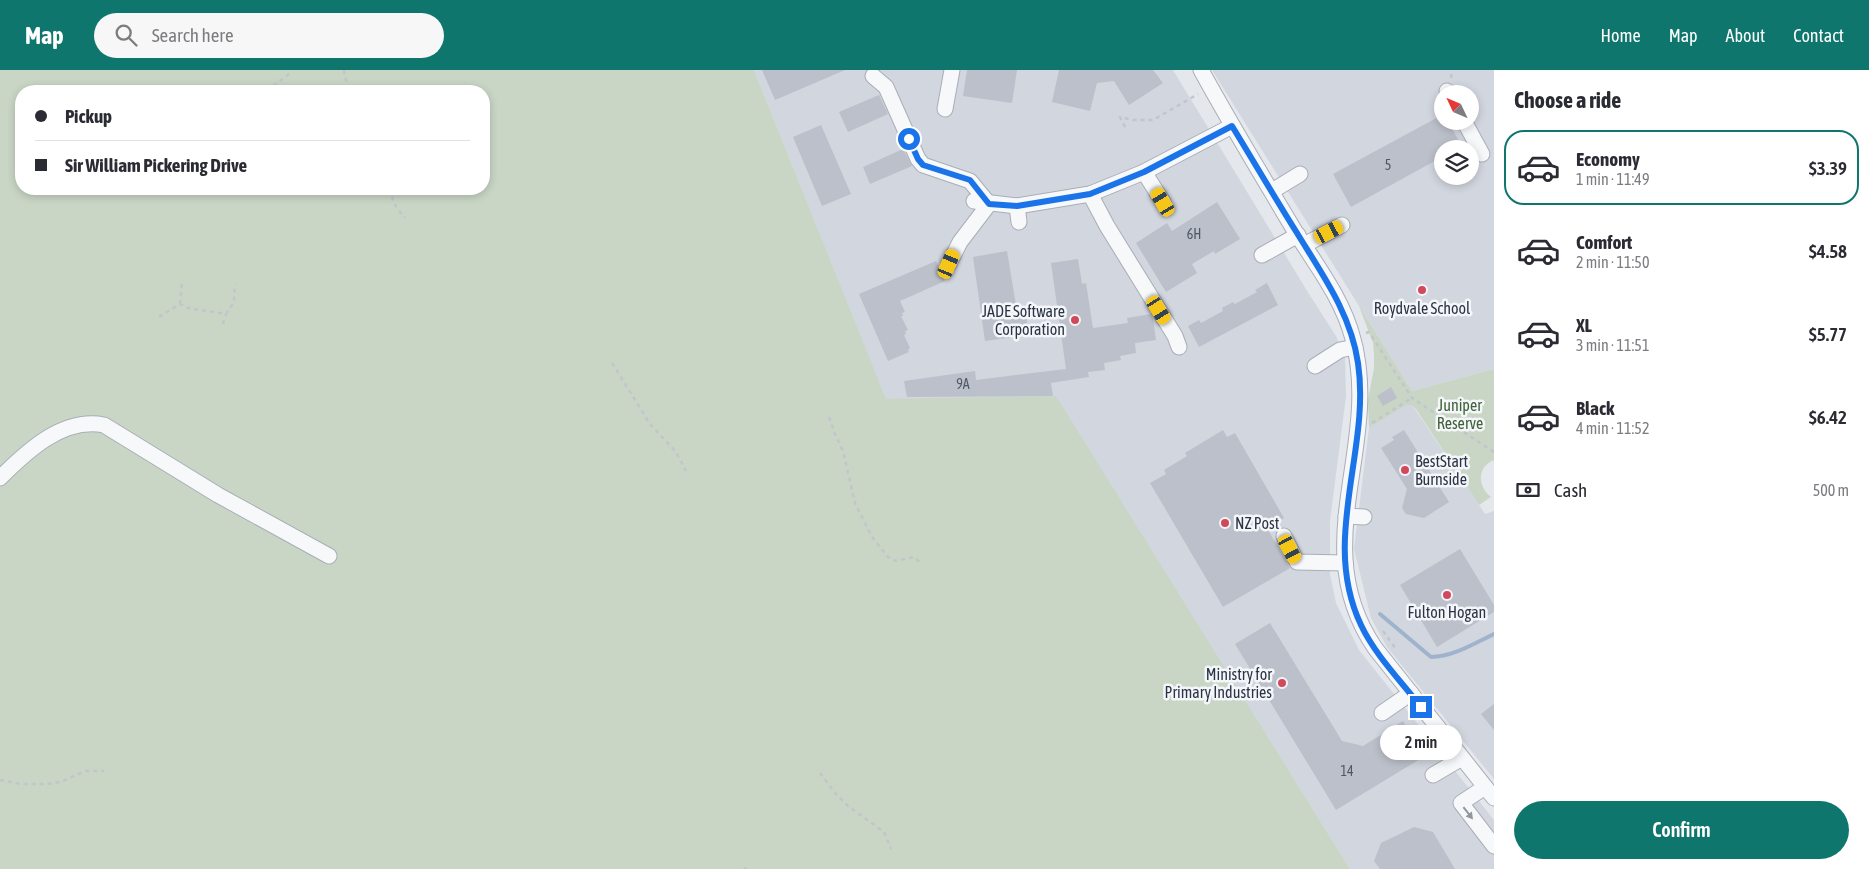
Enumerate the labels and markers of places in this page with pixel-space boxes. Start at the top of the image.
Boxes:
marker: Roydvale School [1416,284,1428,296]
place label: Roydvale School [1374,299,1471,318]
place label: JADE Software Corporation [982,302,1065,339]
marker: JADE Software Corporation [1069,314,1081,326]
place label: BestStart Burnside [1415,452,1468,488]
marker: BestStart Burnside [1399,464,1411,476]
place label: NZ Post [1235,514,1280,532]
marker: NZ Post [1219,517,1231,529]
marker: Fulton Hogan [1441,589,1453,601]
place label: Fulton Hogan [1408,603,1486,622]
place label: Ministry for Primary Industries [1165,665,1272,702]
marker: Ministry for Primary Industries [1276,677,1288,689]

